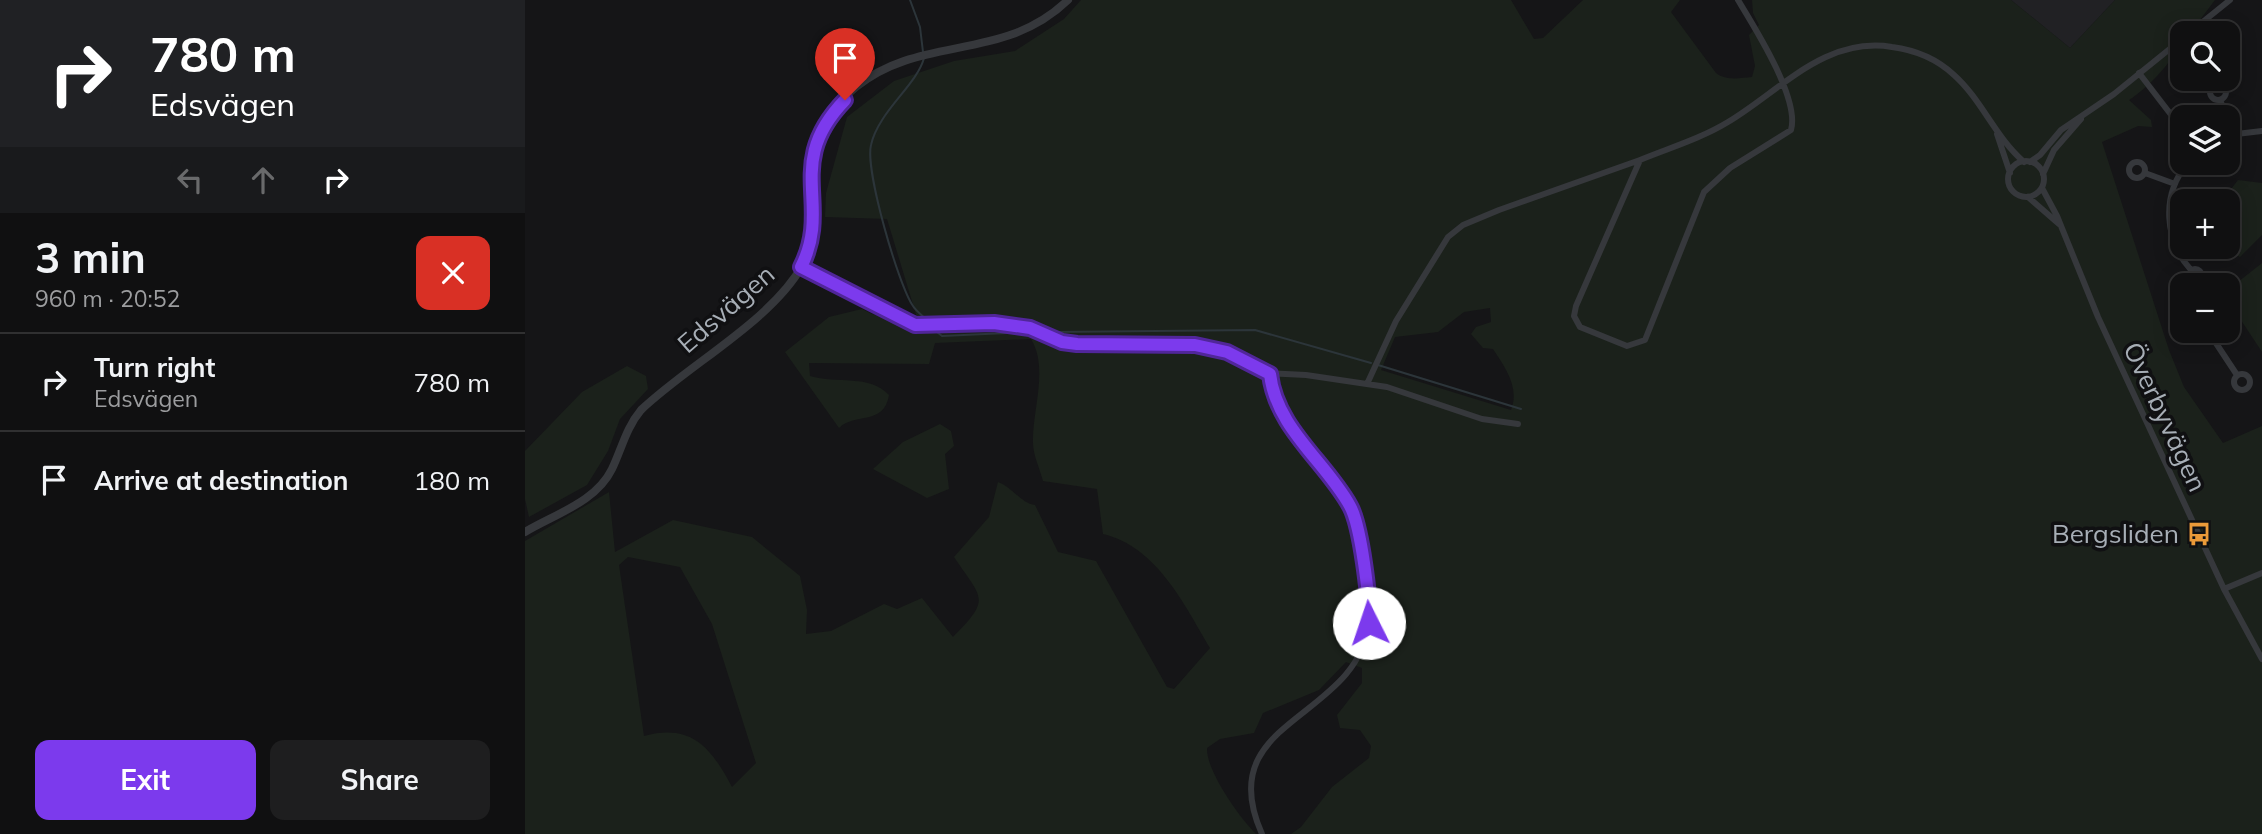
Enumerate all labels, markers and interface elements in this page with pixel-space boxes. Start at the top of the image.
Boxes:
map controls [2170,21,2240,343]
button: search [2170,21,2240,91]
text: 780 m [150,23,296,84]
icon: right [35,28,126,119]
pin [815,28,875,100]
icon: arrive [826,39,864,77]
text: Edsvägen [150,84,295,124]
button: layers [2170,105,2240,175]
icon: left [171,161,209,199]
icon: ahead [244,161,282,199]
icon: right [317,161,355,199]
button: + [2170,189,2240,259]
text: 3 min [35,231,146,284]
button: close [416,236,490,310]
street label: Edsvägen [670,257,781,360]
button: − [2170,273,2240,343]
text: 960 m · 20:52 [35,284,180,313]
street label: Överbyvägen [2116,337,2214,497]
text: Turn right [94,351,215,384]
icon: right [35,363,73,401]
text: 780 m [414,366,490,399]
text: Edsvägen [94,384,198,413]
icon: arrive [35,461,73,499]
text: Arrive at destination [94,464,349,497]
text: 180 m [414,464,490,497]
place label: Bergsliden [2052,517,2179,550]
bus stop icon: Bergsliden [2185,520,2213,548]
position arrow [1332,586,1406,660]
button: Exit [35,740,256,820]
button: Share [270,740,490,820]

